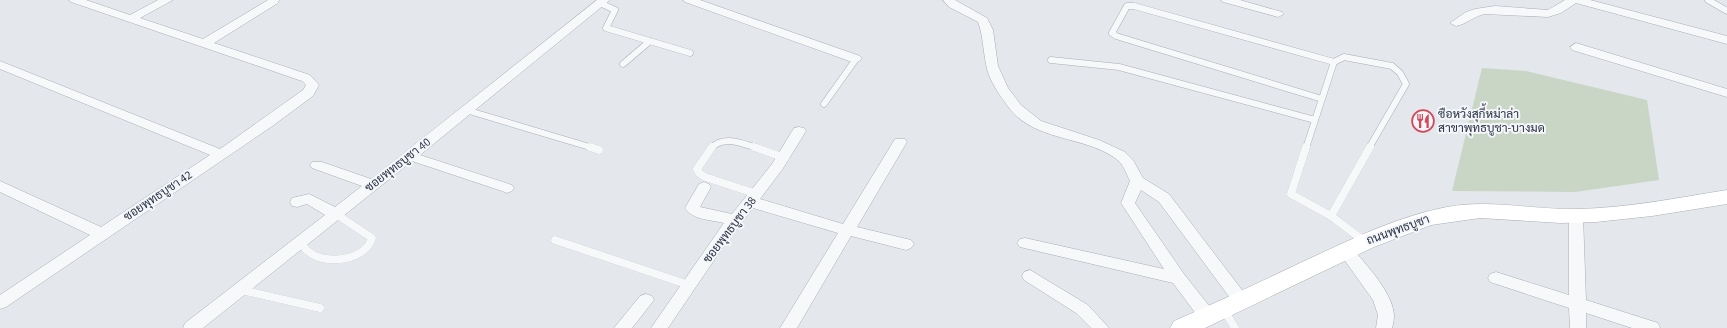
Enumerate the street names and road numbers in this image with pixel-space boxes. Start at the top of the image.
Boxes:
street label: ซอยพุทธบูชา 40 [361,134,435,196]
street label: ซอยพุทธบูชา 42 [120,167,196,225]
street label: ซอยพุทธบูชา 38 [699,193,761,267]
street label: ถนนพุทธบูชา [1364,211,1432,249]

